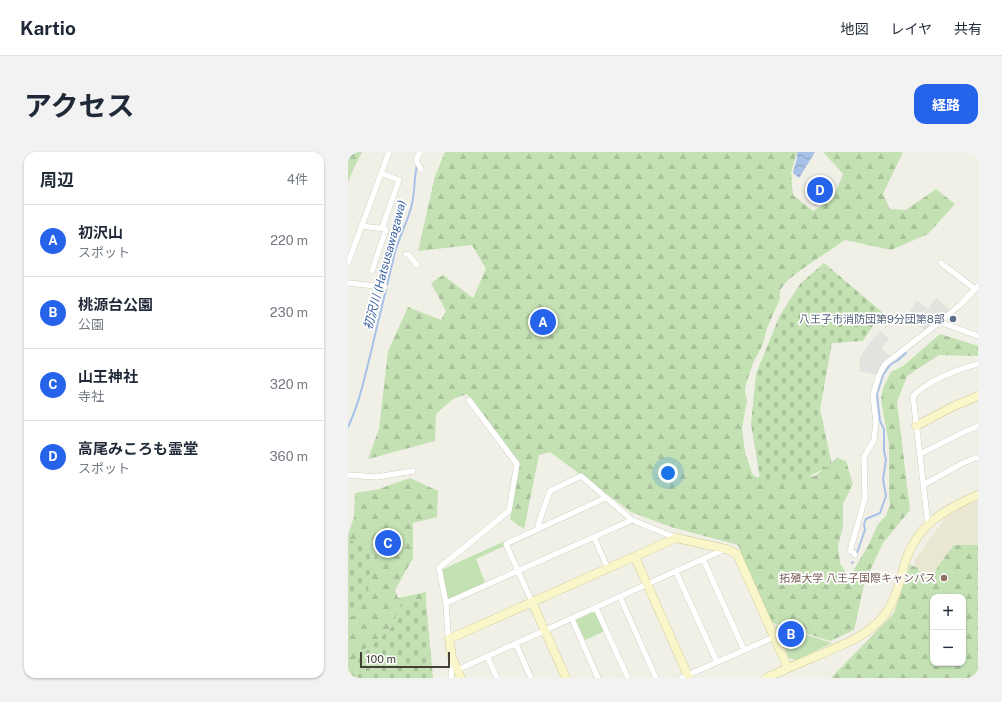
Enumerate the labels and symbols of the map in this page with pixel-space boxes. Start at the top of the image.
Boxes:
pin: D [807,175,833,205]
water label: 初沢川 (Hatsusawagawa) [361,199,409,331]
pin: A [530,307,556,337]
place label: 八王子市消防団第9分団第8部 [799,313,945,325]
marker: 八王子市消防団第9分団第8部 [948,314,958,324]
your location [658,463,678,483]
pin: C [375,528,401,558]
place label: 拓殖大学 八王子国際キャンパス [779,572,936,584]
marker: 拓殖大学 八王子国際キャンパス [939,573,949,583]
pin: B [778,619,804,649]
scale bar [360,650,450,669]

